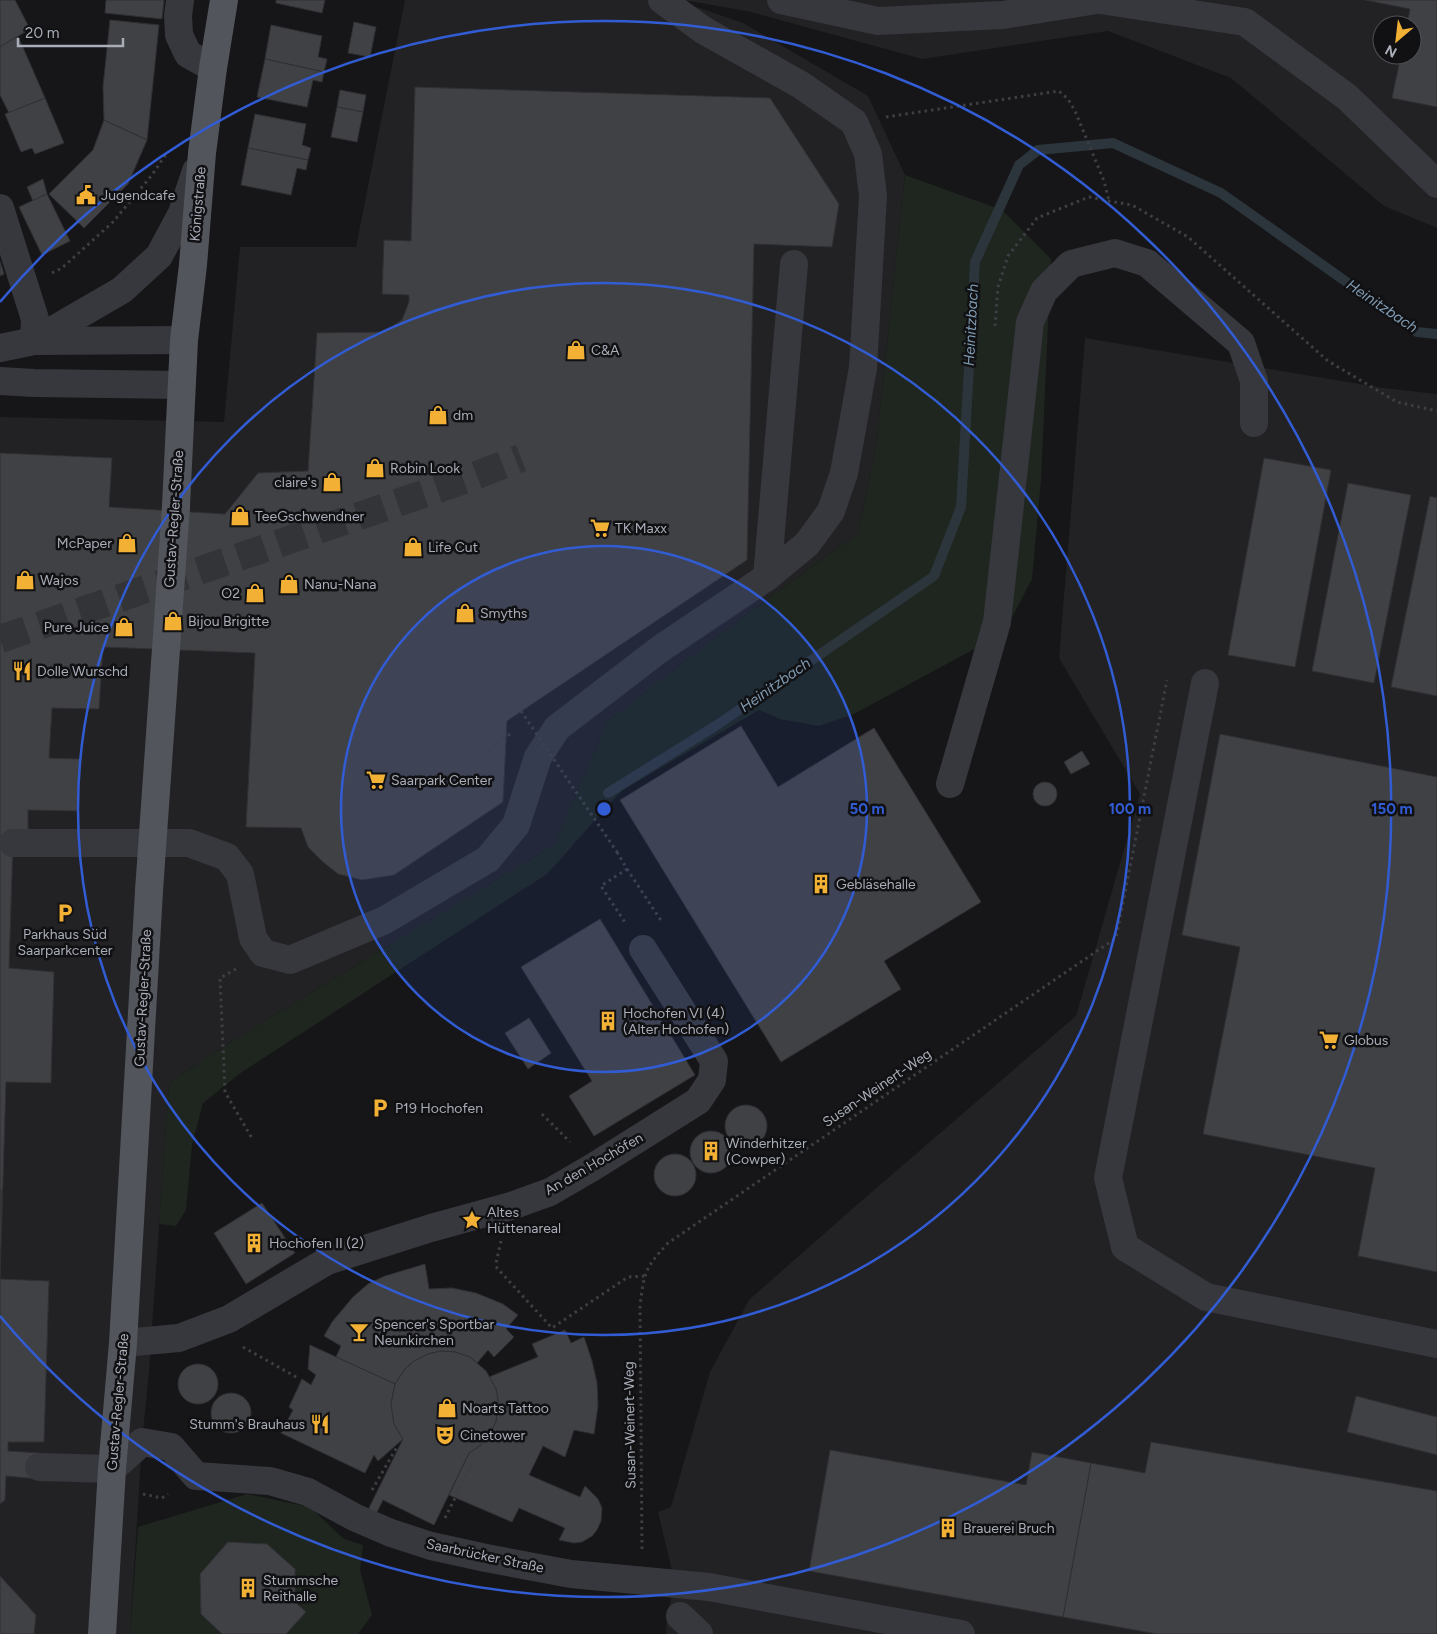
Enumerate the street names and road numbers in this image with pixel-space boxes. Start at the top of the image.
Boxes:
street label: Königstraße [186,166,210,242]
street label: Gustav-Regler-Straße [161,449,187,588]
street label: Gustav-Regler-Straße [131,928,155,1067]
street label: Susan-Weinert-Weg [819,1045,935,1131]
street label: An den Hochöfen [542,1129,646,1199]
street label: Gustav-Regler-Straße [104,1332,132,1471]
street label: Susan-Weinert-Weg [620,1361,640,1489]
street label: Saarbrücker Straße [425,1535,546,1577]

